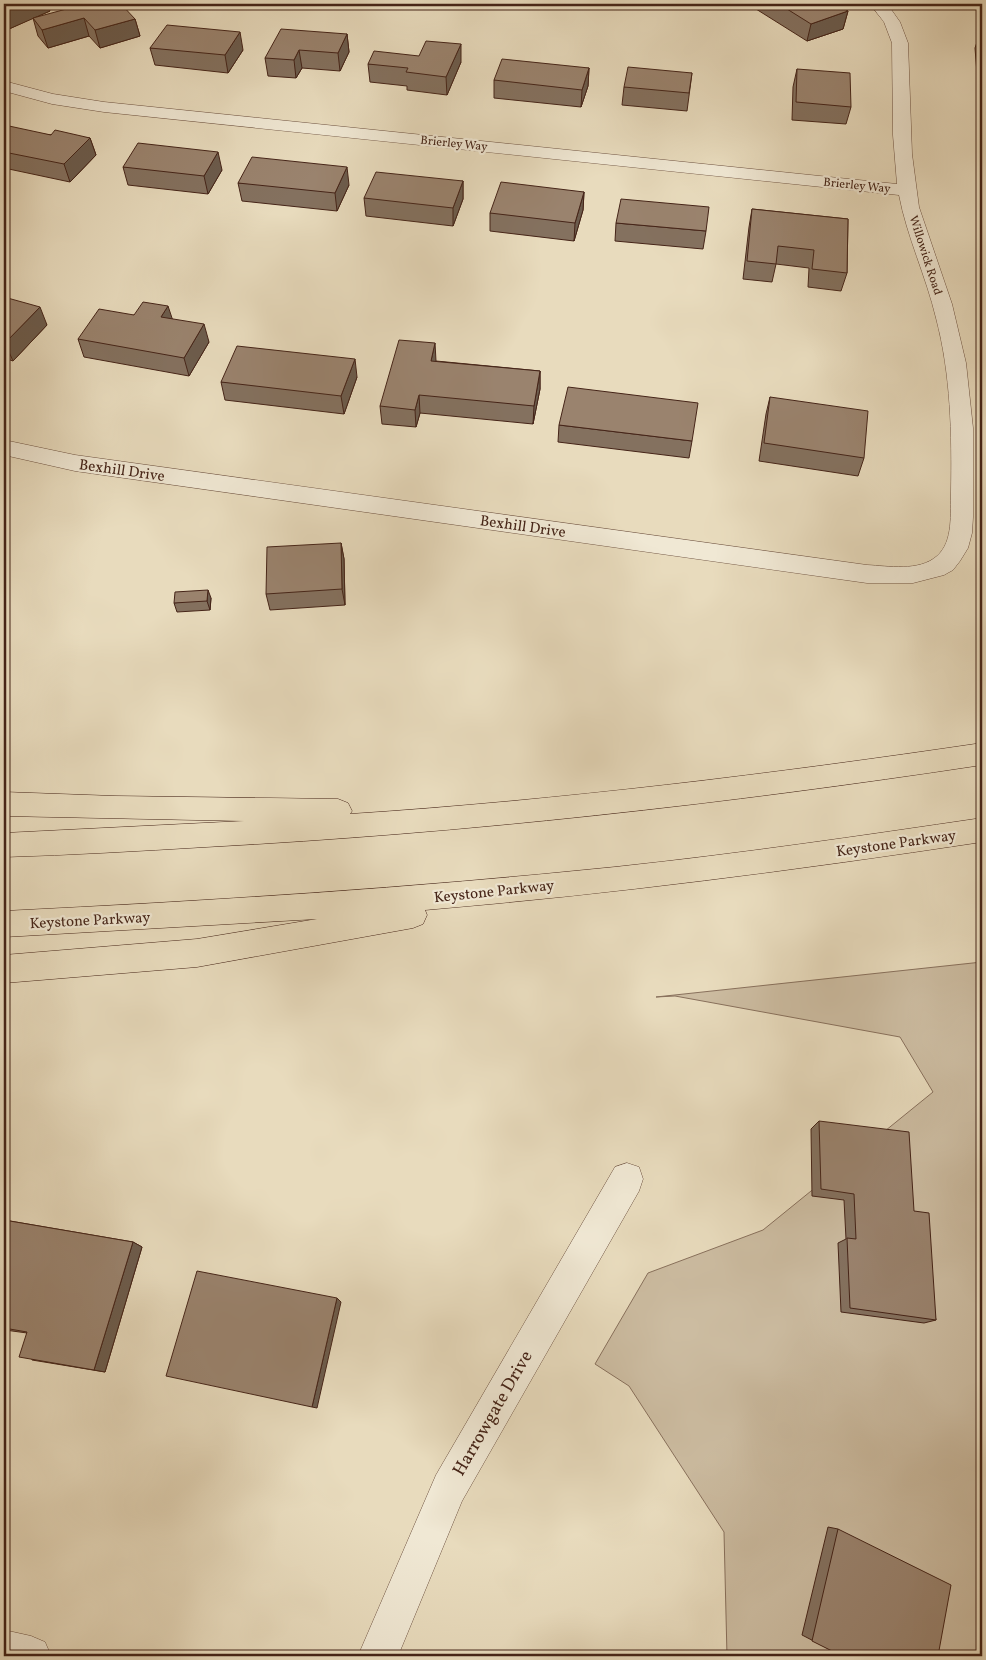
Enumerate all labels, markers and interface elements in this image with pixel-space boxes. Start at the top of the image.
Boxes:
street label: Brierley Way [420,133,489,156]
street label: Brierley Way [823,175,892,198]
street label: Willowick Road [905,213,946,297]
street label: Bexhill Drive [78,455,166,488]
street label: Bexhill Drive [479,511,567,544]
street label: Keystone Parkway [835,826,957,863]
street label: Keystone Parkway [433,876,555,909]
street label: Keystone Parkway [29,908,151,935]
street label: Harrowgate Drive [447,1346,539,1481]

